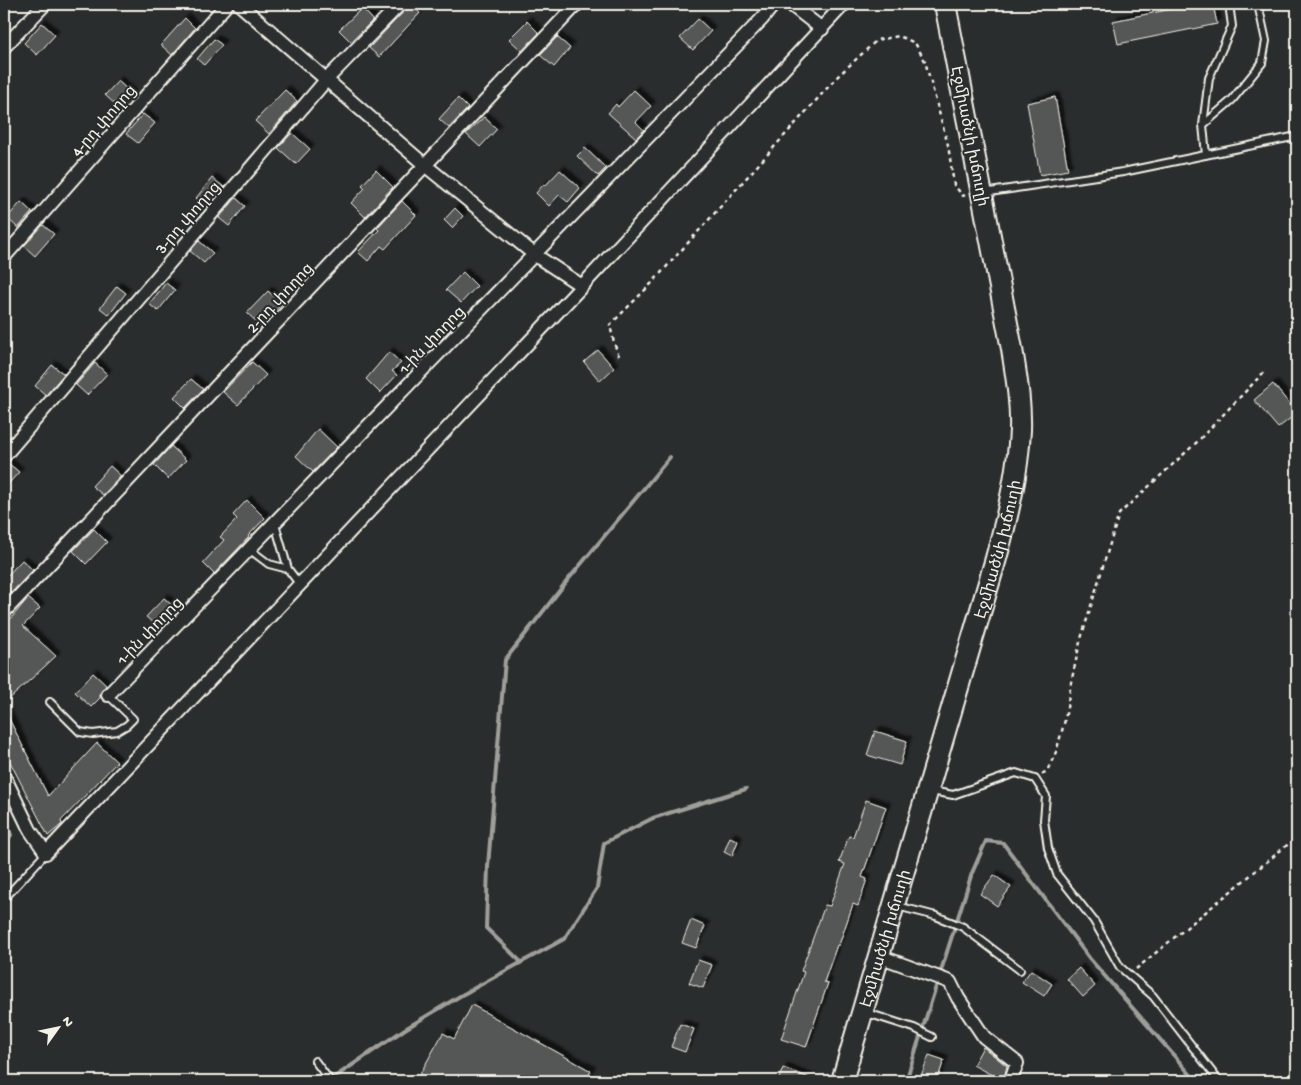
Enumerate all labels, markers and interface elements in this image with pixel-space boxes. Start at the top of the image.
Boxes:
street label: Էջմիածնի խճուղի [945,65,991,209]
street label: 4-րդ փողոց [69,82,142,162]
street label: 3-րդ փողոց [152,179,226,260]
street label: 2-րդ փողոց [244,260,319,338]
street label: 1-ին փողոց [395,303,471,380]
street label: Էջմիածնի խճուղի [973,479,1027,622]
street label: 1-ին փողոց [113,594,189,671]
street label: Էջմիածնի խճուղի [858,868,917,1010]
north arrow [32,1002,82,1052]
text: N [57,1014,76,1031]

